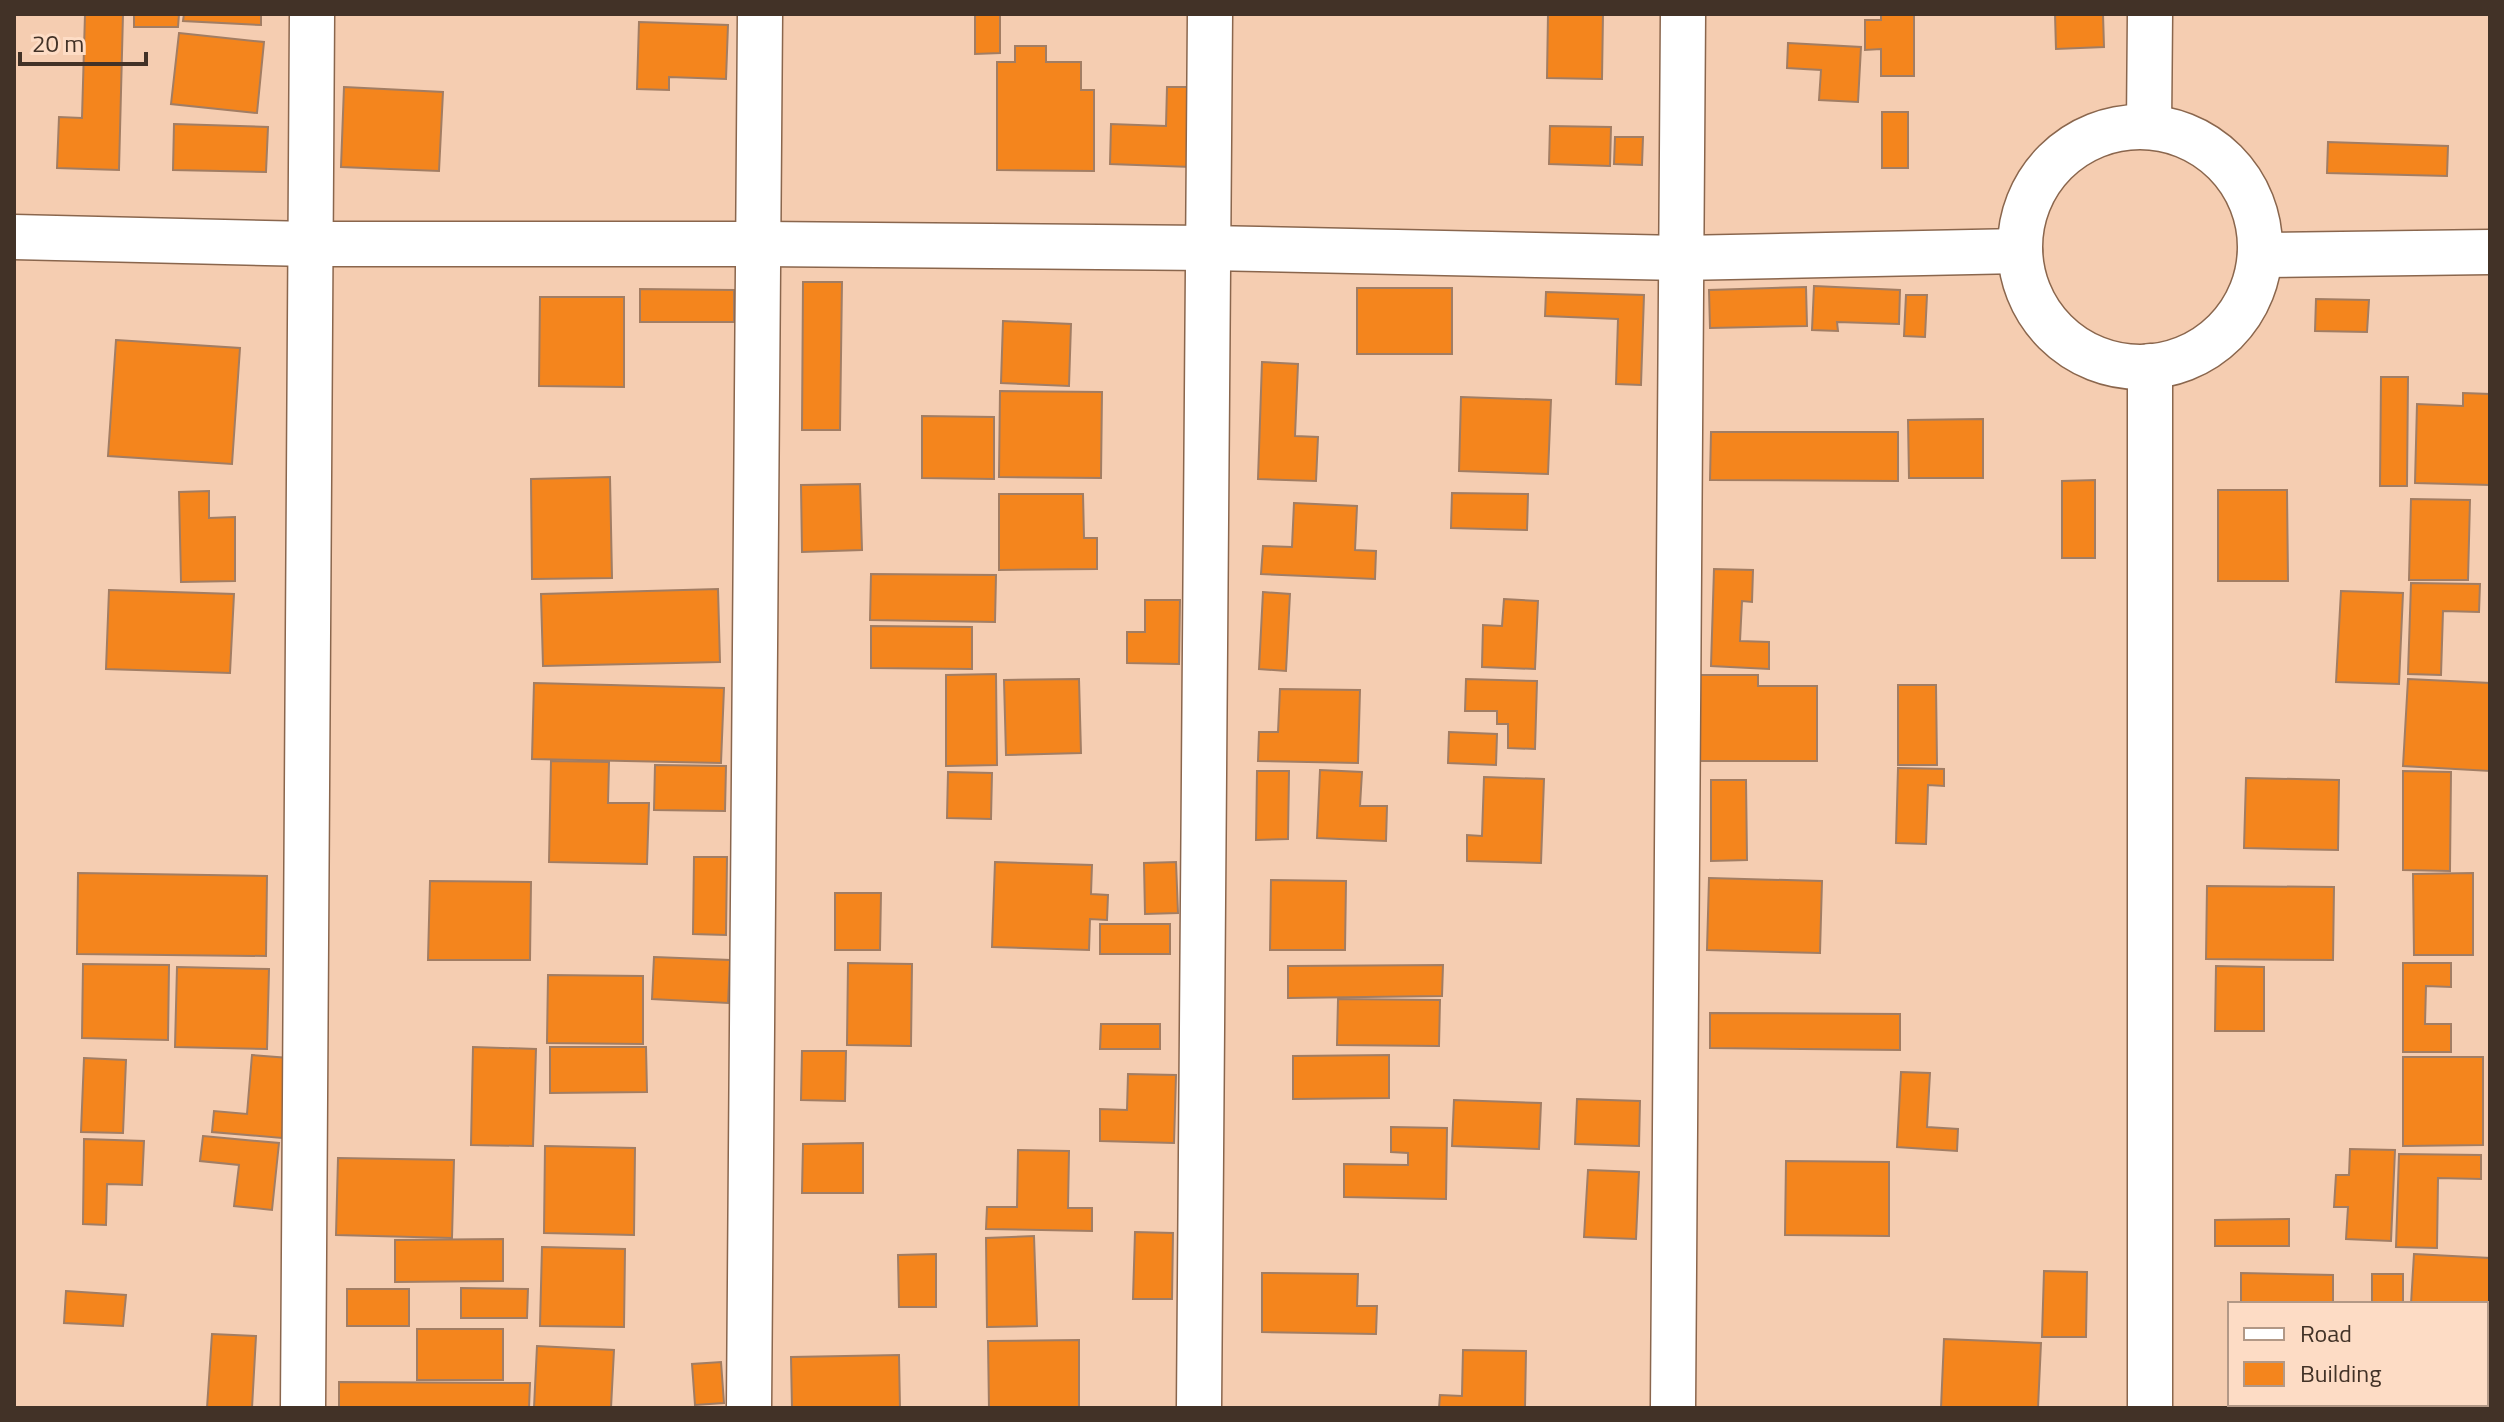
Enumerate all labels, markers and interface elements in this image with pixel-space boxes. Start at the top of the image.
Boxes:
scale bar [20,16,146,66]
text: 20 m [32,25,84,61]
legend [2228,1302,2488,1406]
text: Road [2300,1315,2352,1351]
text: Building [2300,1355,2382,1391]

